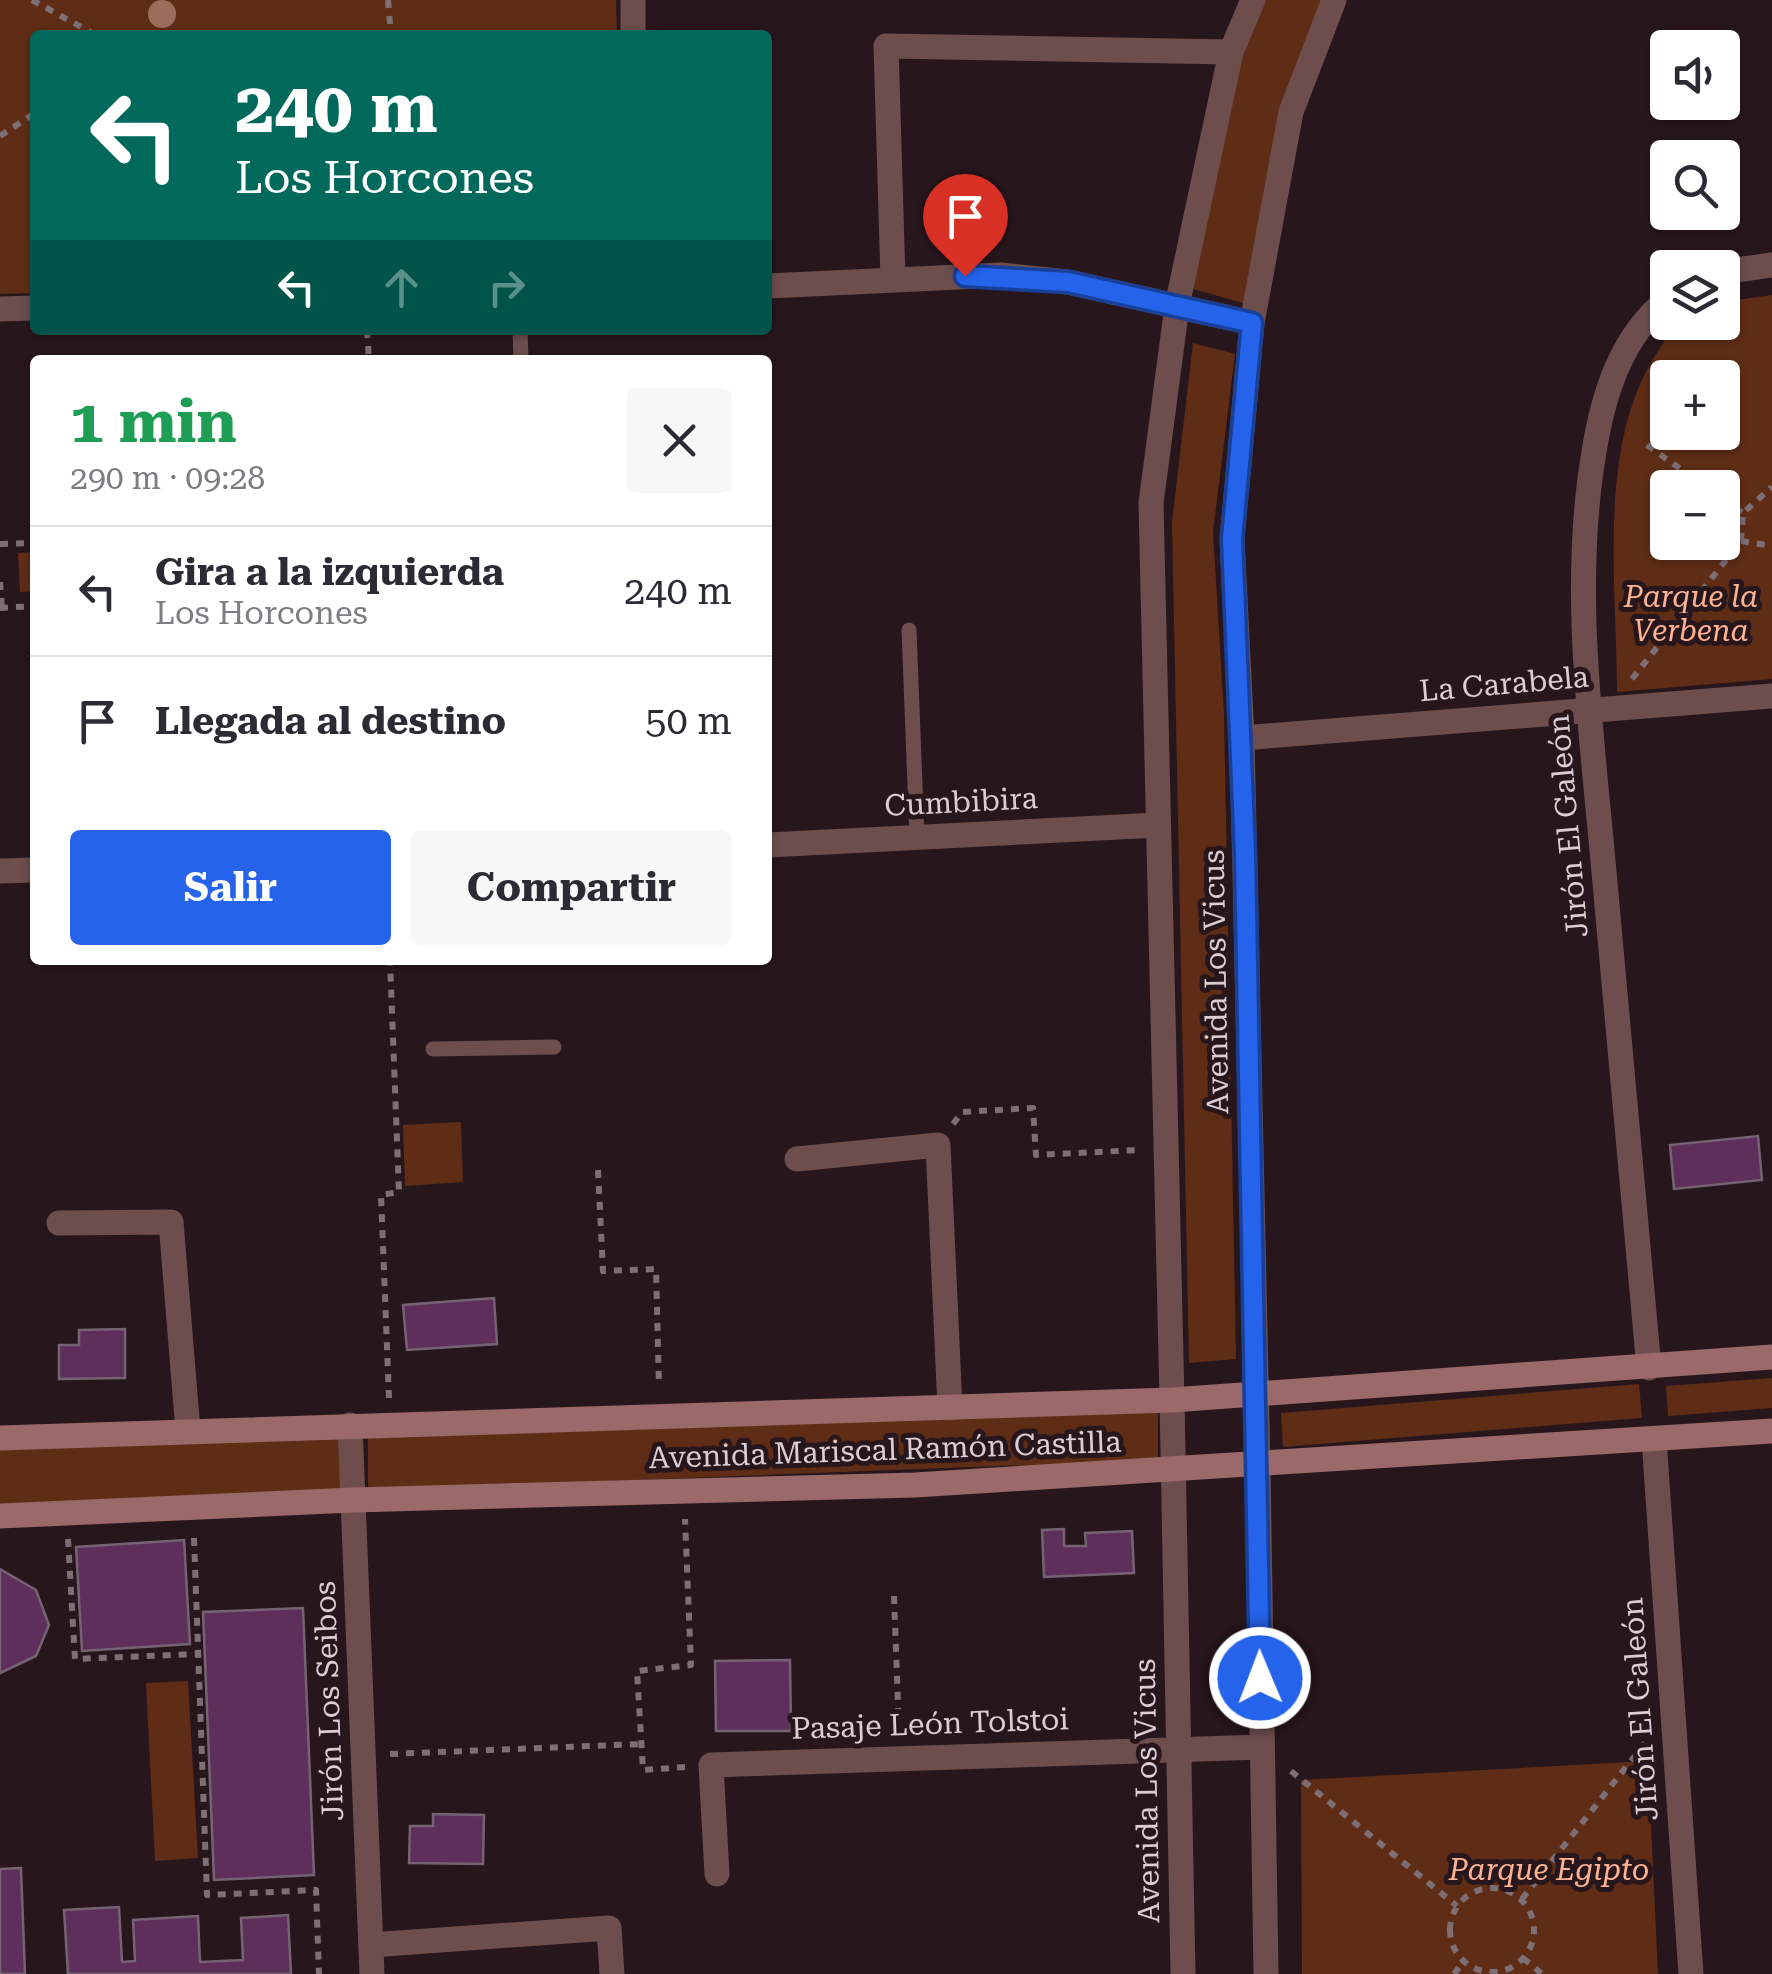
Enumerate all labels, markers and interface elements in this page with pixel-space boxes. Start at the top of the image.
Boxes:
map controls [1650,30,1740,560]
button: sound [1650,30,1740,120]
text: 240 m [235,67,438,149]
icon: left [70,70,200,200]
button: search [1650,140,1740,230]
text: Los Horcones [235,151,534,204]
pin [923,174,1008,277]
icon: arrive [938,189,993,244]
button: layers [1650,250,1740,340]
icon: left [269,260,324,315]
icon: ahead [374,260,429,315]
icon: right [479,260,534,315]
button: + [1650,360,1740,450]
text: 1 min [70,386,237,457]
button: close [627,388,732,493]
text: 290 m · 09:28 [70,459,265,497]
button: − [1650,470,1740,560]
text: Gira a la izquierda [155,550,504,594]
icon: left [70,564,125,619]
text: 240 m [624,569,732,613]
park label: Parque la Verbena [1623,579,1758,648]
text: Los Horcones [155,594,368,632]
street label: La Carabela [1418,659,1590,708]
icon: arrive [70,694,125,749]
text: Llegada al destino [155,699,506,743]
text: 50 m [645,699,732,743]
street label: Jirón El Galeón [1540,713,1595,939]
street label: Cumbibira [883,780,1038,823]
button: Salir [70,830,391,945]
button: Compartir [411,830,732,945]
street label: Avenida Los Vicus [1196,849,1235,1115]
street label: Avenida Mariscal Ramón Castilla [648,1424,1122,1475]
street label: Jirón Los Seibos [307,1580,350,1822]
street label: Jirón El Galeón [1614,1596,1665,1822]
position arrow [1208,1626,1312,1730]
street label: Avenida Los Vicus [1127,1658,1166,1924]
street label: Pasaje León Tolstoi [791,1701,1069,1746]
park label: Parque Egipto [1448,1852,1649,1887]

